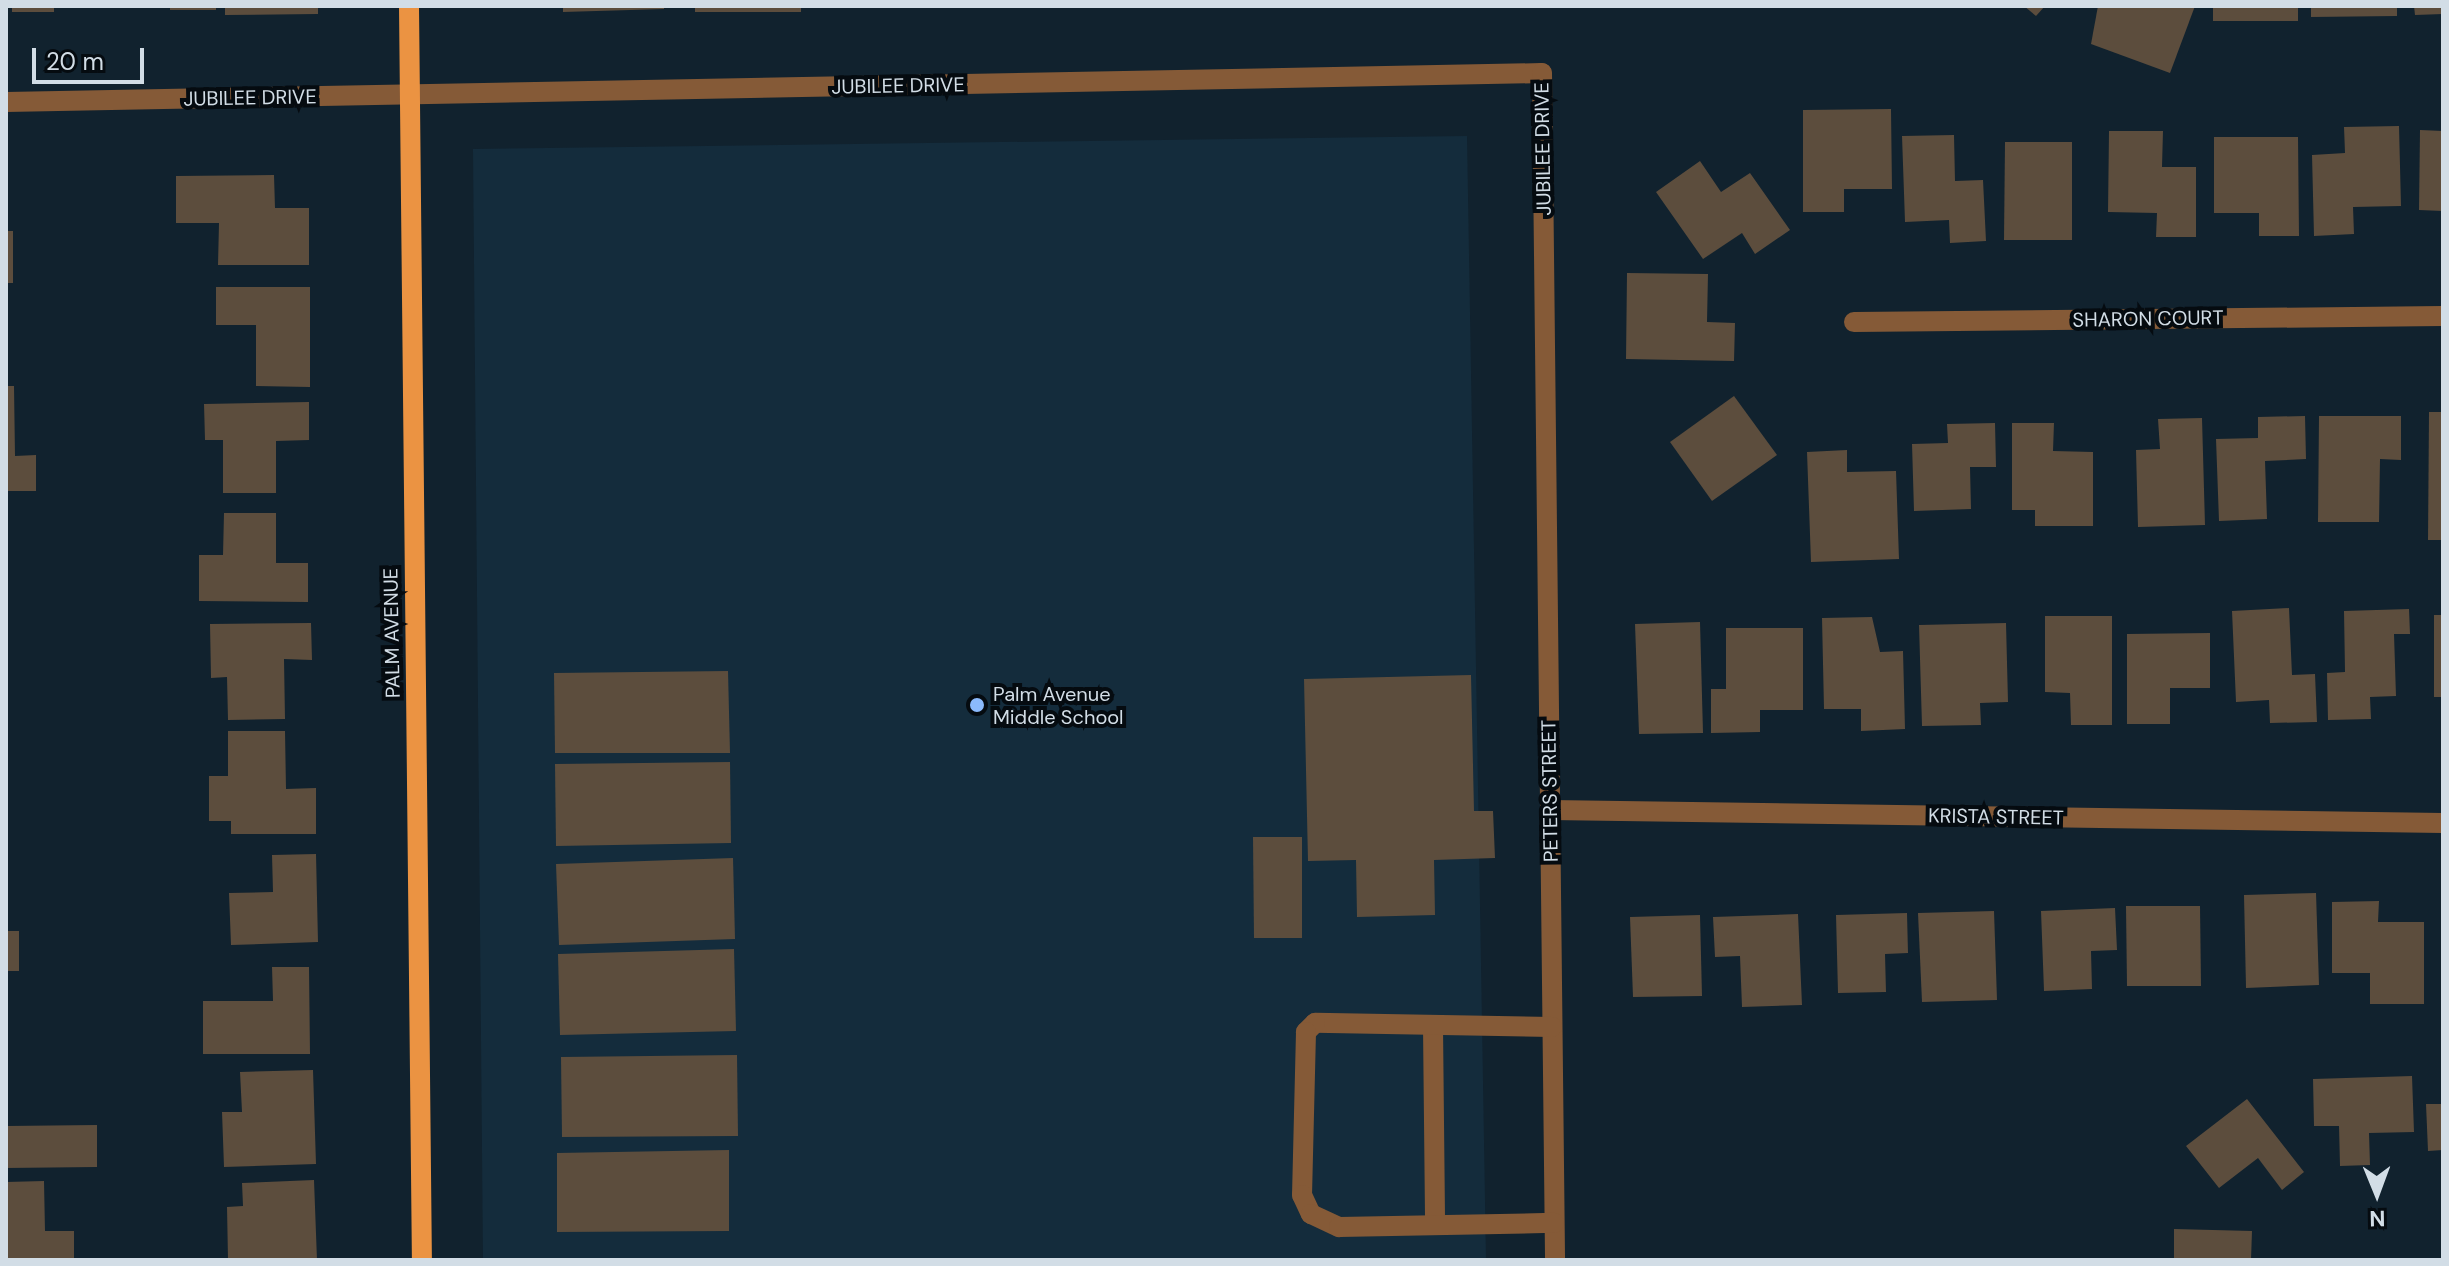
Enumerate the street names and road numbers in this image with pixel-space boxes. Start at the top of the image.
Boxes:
street label: JUBILEE DRIVE [831,73,965,99]
street label: JUBILEE DRIVE [1530,82,1556,216]
street label: JUBILEE DRIVE [183,85,317,111]
street label: SHARON COURT [2072,306,2224,332]
street label: PALM AVENUE [379,568,405,698]
street label: PETERS STREET [1537,720,1563,862]
street label: KRISTA STREET [1928,804,2064,830]

